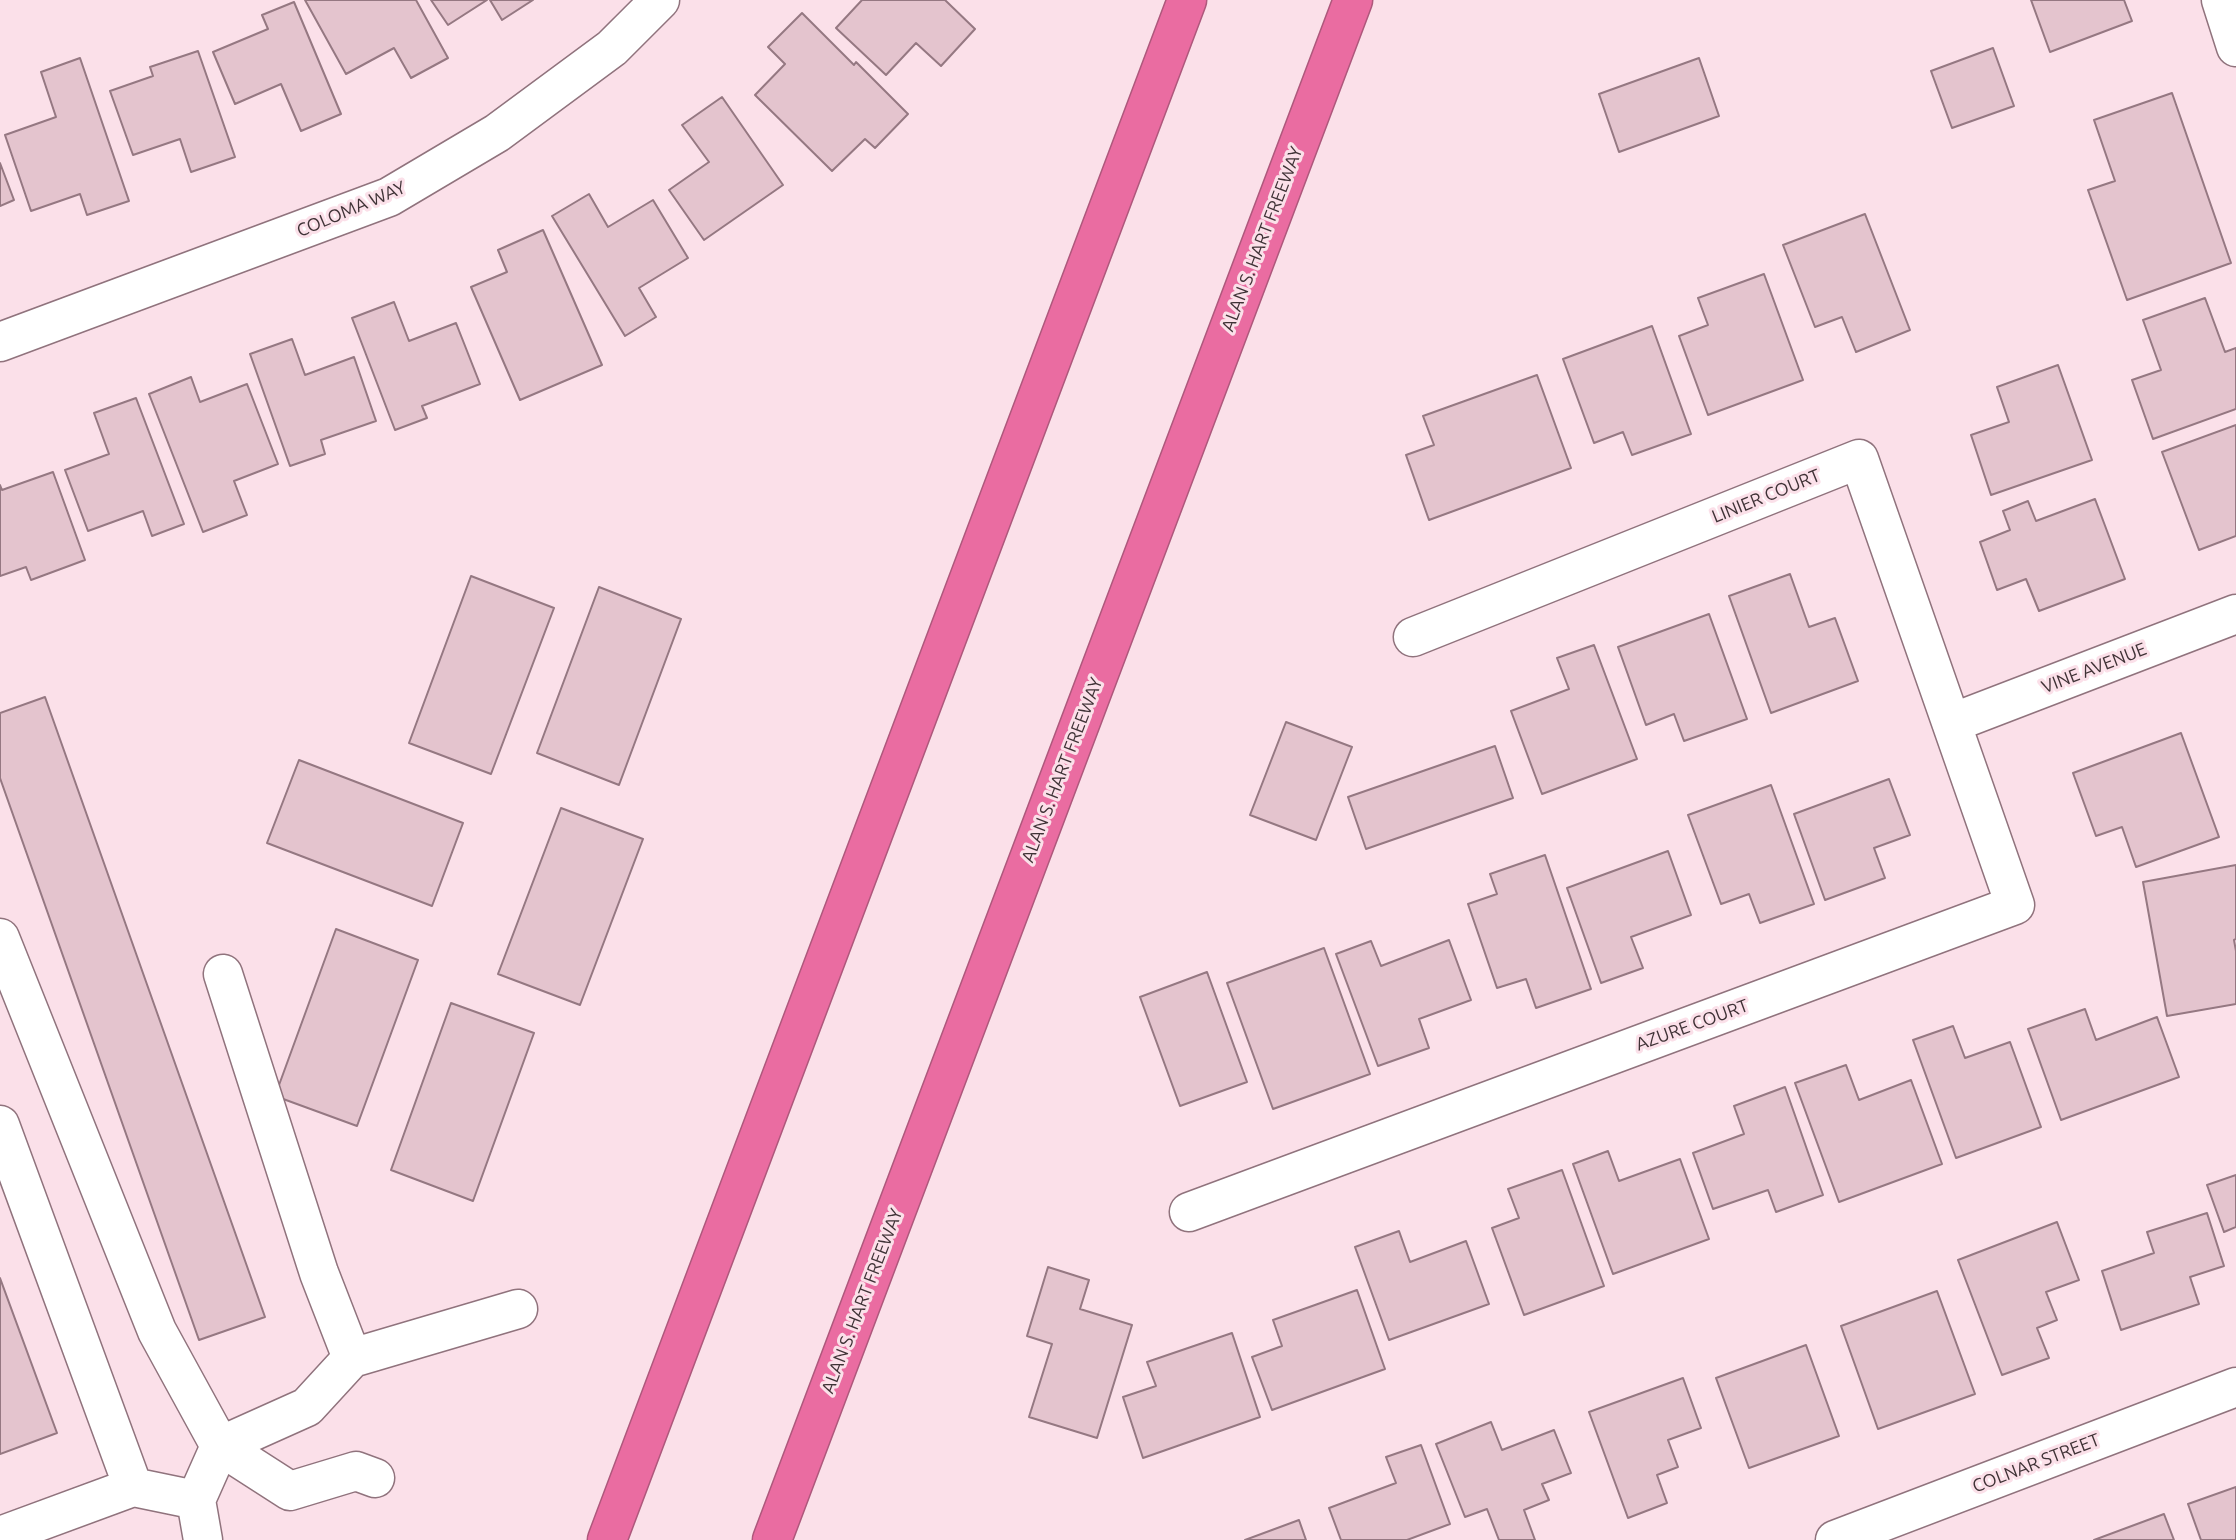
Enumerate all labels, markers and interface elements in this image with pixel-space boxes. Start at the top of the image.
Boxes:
street label: ALAN S. HART FREEWAY [1217,144,1307,334]
street label: COLOMA WAY [293,176,409,242]
street label: LINIER COURT [1709,464,1823,528]
street label: VINE AVENUE [2038,638,2150,698]
street label: ALAN S. HART FREEWAY [1017,675,1107,865]
street label: AZURE COURT [1633,995,1751,1055]
street label: ALAN S. HART FREEWAY [817,1206,907,1396]
street label: COLNAR STREET [1969,1429,2103,1497]

